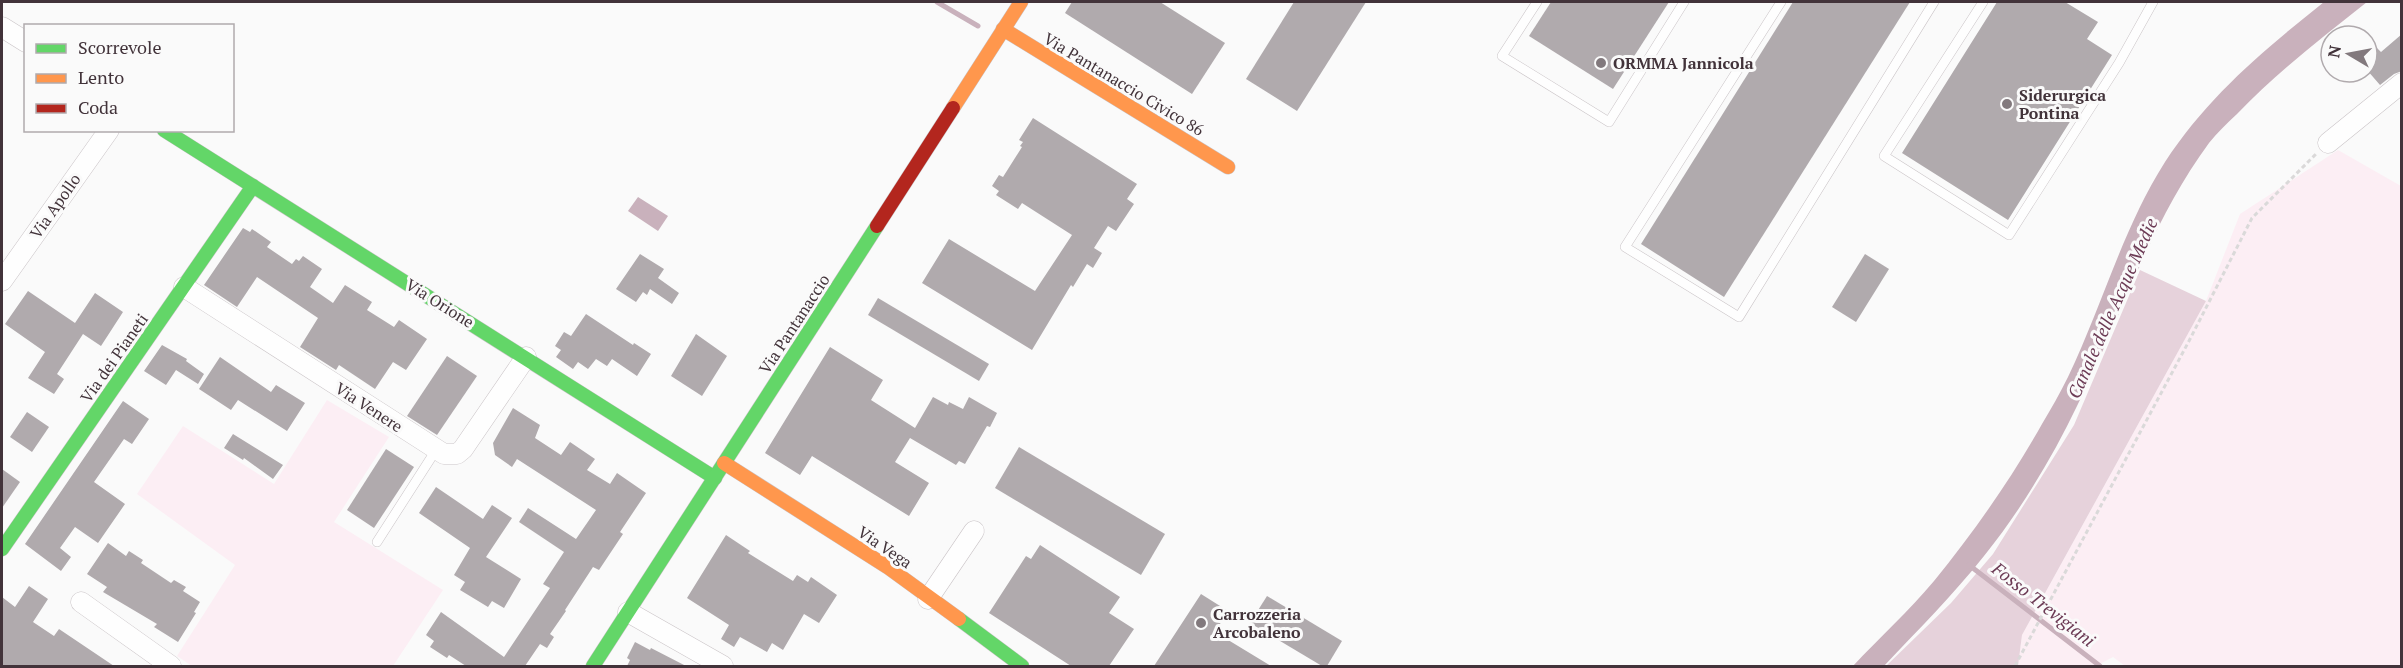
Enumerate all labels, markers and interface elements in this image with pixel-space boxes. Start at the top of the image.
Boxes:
legend [24,24,234,132]
north arrow [2319,24,2379,84]
street label: Via Pantanaccio Civico 86 [1040,27,1209,141]
text: Scorrevole [78,35,161,59]
text: N [2322,44,2346,59]
place label: ORMMA Jannicola [1613,52,1754,74]
marker: ORMMA Jannicola [1594,56,1608,70]
text: Lento [78,65,124,89]
place label: Siderurgica Pontina [2019,84,2106,124]
text: Coda [78,95,118,119]
marker: Siderurgica Pontina [2000,97,2014,111]
street label: Via Apollo [25,169,86,243]
water label: Canale delle Acque Medie [2061,214,2163,402]
street label: Via Pantanaccio [754,270,835,378]
street label: Via Orione [402,273,478,333]
street label: Via dei Pianeti [75,309,153,407]
street label: Via Venere [331,377,407,437]
street label: Via Vega [853,521,917,573]
water label: Fosso Trevigiani [1987,556,2100,652]
place label: Carrozzeria Arcobaleno [1213,603,1301,643]
marker: Carrozzeria Arcobaleno [1194,616,1208,630]

